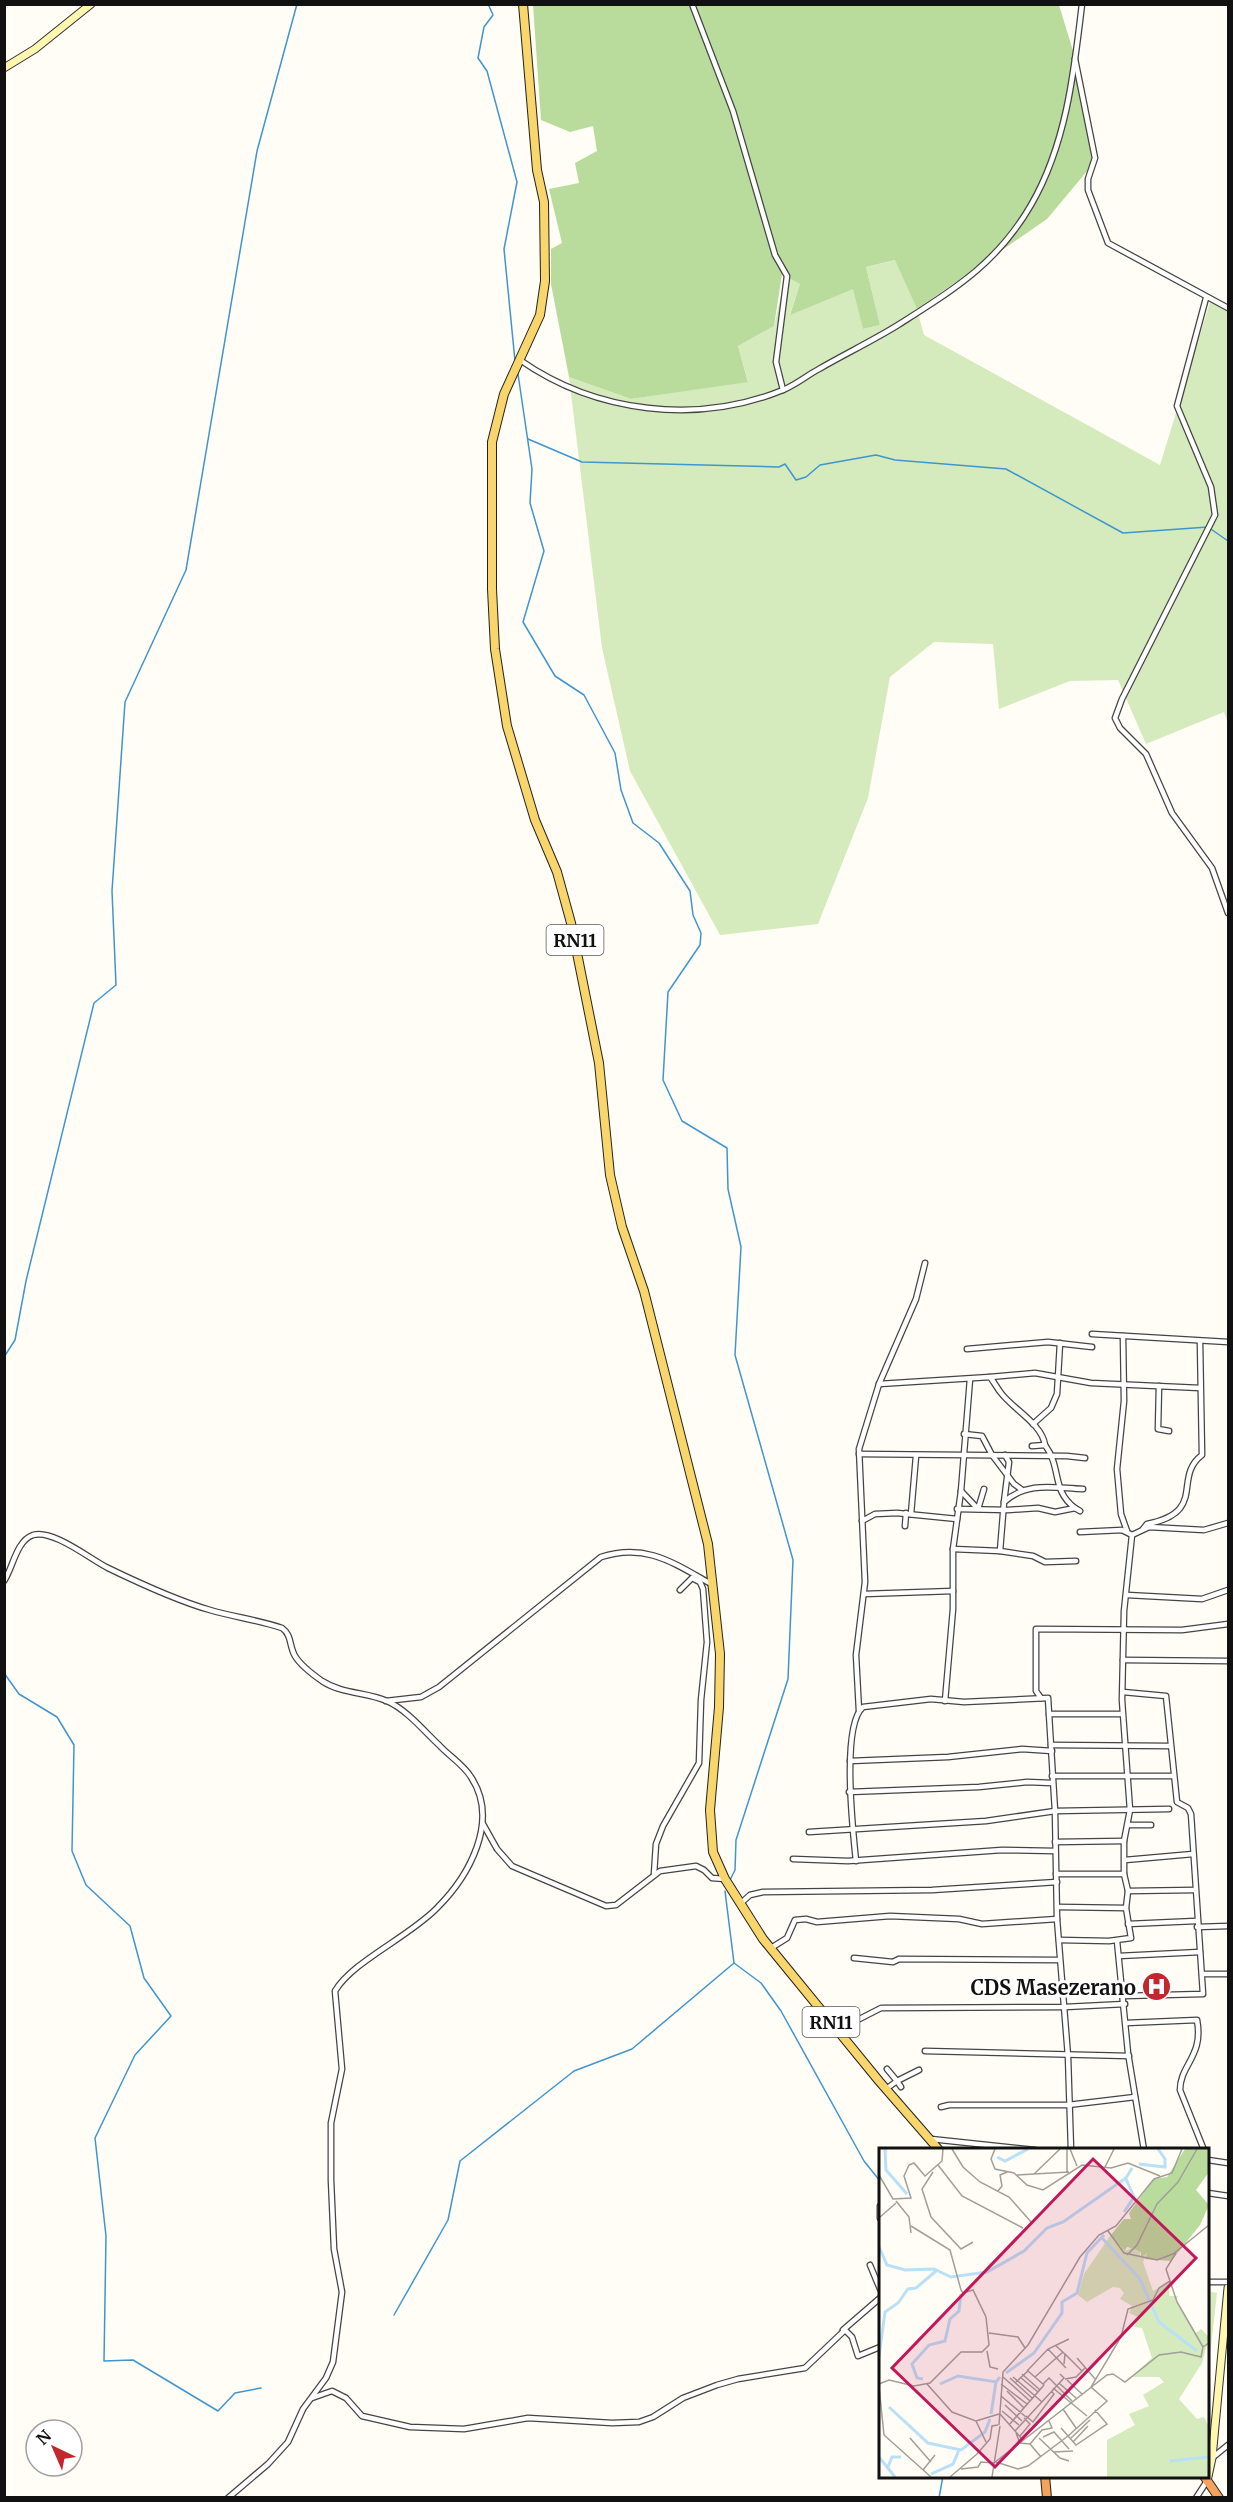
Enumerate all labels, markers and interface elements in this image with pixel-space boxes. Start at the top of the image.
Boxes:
road number: RN11 [546,925,604,955]
hospital icon: CDS Masezerano [1141,1971,1173,2003]
place label: CDS Masezerano [971,1975,1136,2000]
road number: RN11 [802,2007,860,2037]
inset map [879,2148,1209,2478]
north arrow [24,2418,84,2478]
text: N [32,2425,55,2449]

